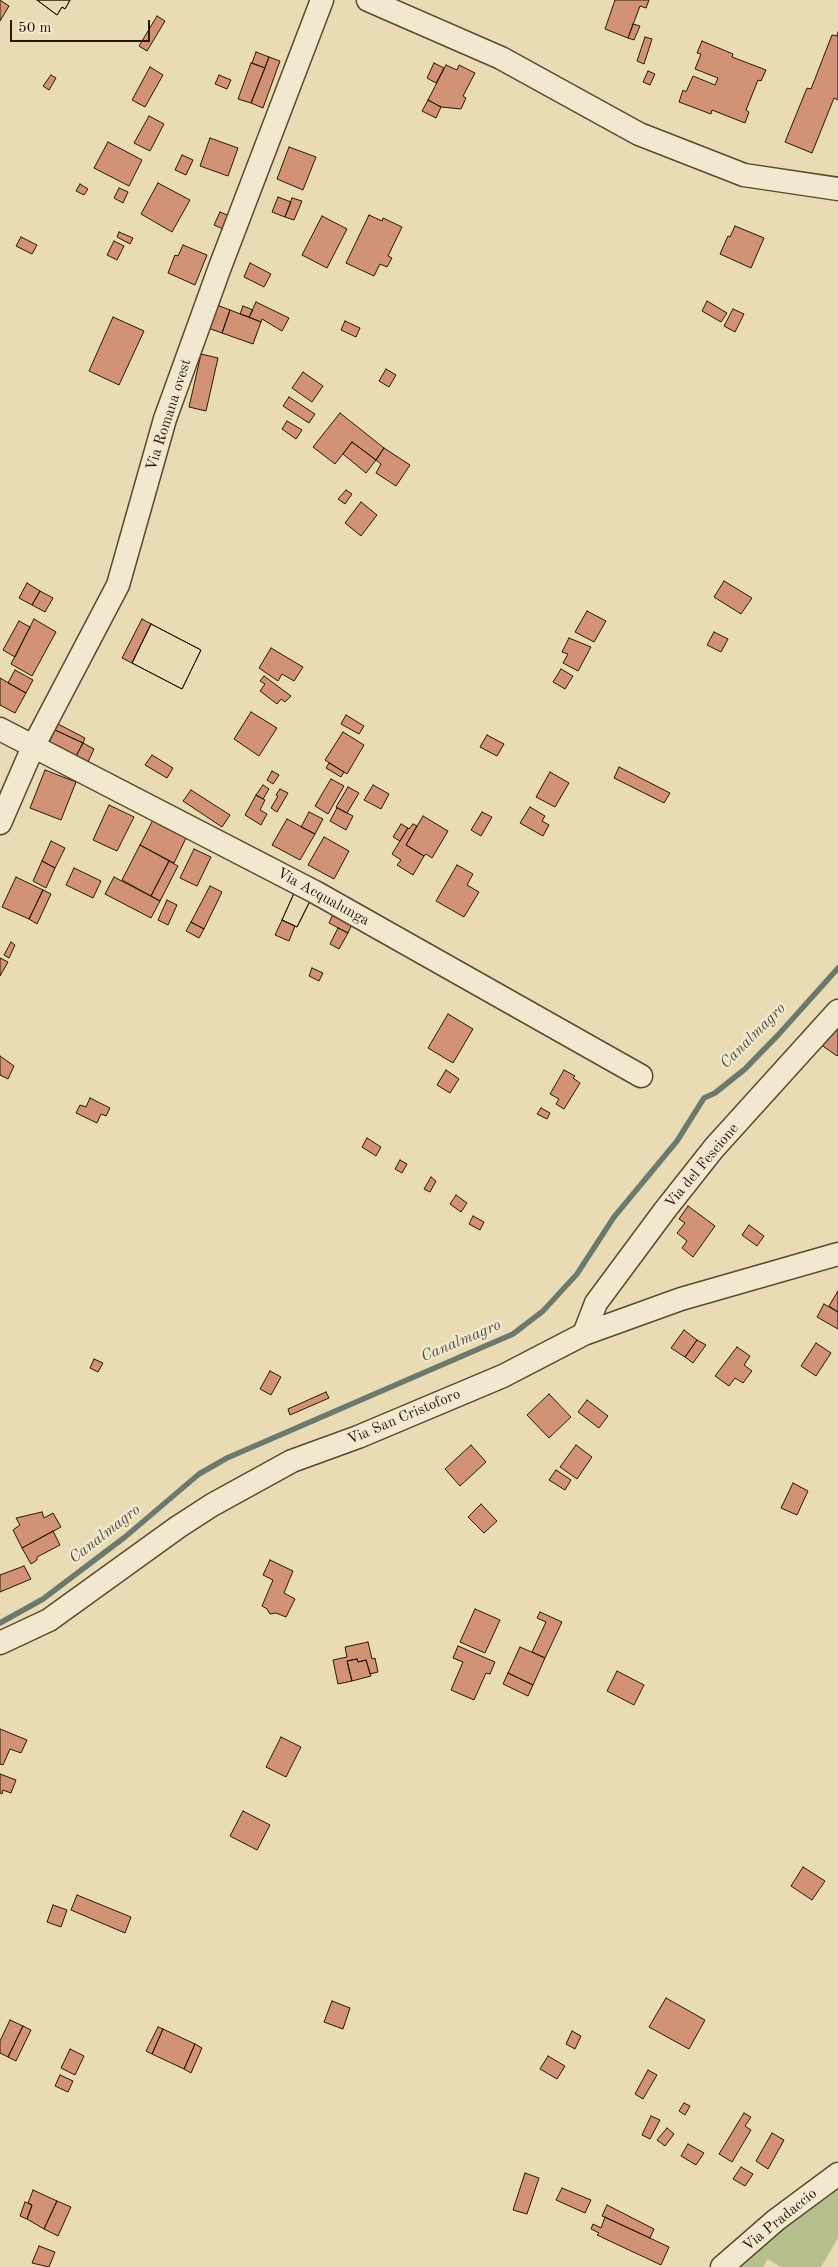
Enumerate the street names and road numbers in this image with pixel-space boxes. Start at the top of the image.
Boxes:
street label: Via Romana ovest [142,357,196,473]
street label: Via Acqualunga [274,864,372,930]
street label: Via del Fescione [661,1120,743,1212]
street label: Via San Cristoforo [345,1385,463,1449]
street label: Via Pradaccio [739,2185,821,2255]

